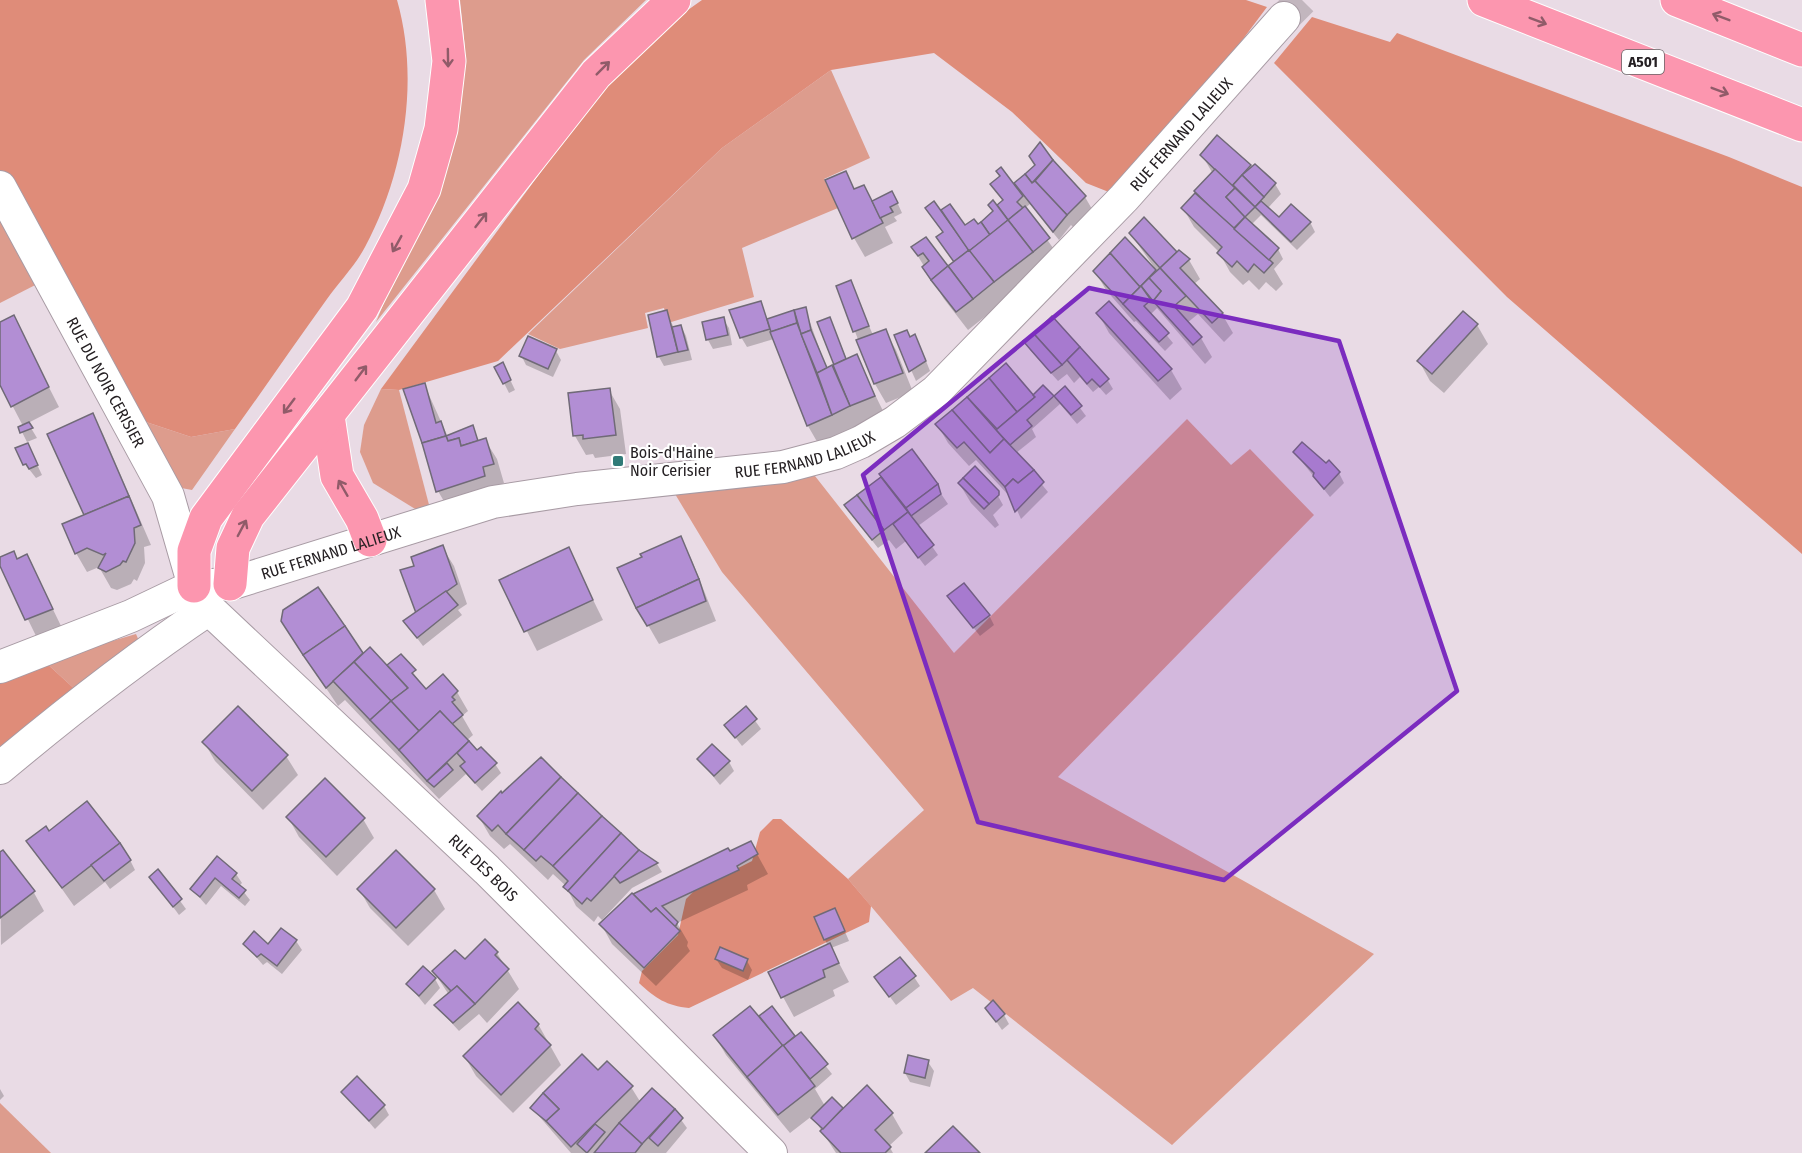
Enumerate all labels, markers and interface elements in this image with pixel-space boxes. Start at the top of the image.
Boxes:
one-way arrow [1712,11,1731,22]
one-way arrow [1529,16,1547,27]
one-way arrow [442,48,453,68]
road number: A501 [1622,50,1664,74]
one-way arrow [596,60,611,75]
street label: RUE FERNAND LALIEUX [1126,74,1237,195]
one-way arrow [1710,87,1729,98]
one-way arrow [475,212,488,228]
one-way arrow [391,235,403,252]
street label: RUE DU NOIR CERISIER [63,314,149,451]
one-way arrow [354,366,367,382]
one-way arrow [283,397,295,413]
street label: RUE FERNAND LALIEUX [734,427,879,482]
place label: Bois-d'Haine Noir Cerisier [630,443,714,480]
marker: Bois-d'Haine Noir Cerisier [611,454,625,468]
one-way arrow [337,480,349,497]
one-way arrow [237,519,248,537]
street label: RUE FERNAND LALIEUX [259,522,403,584]
street label: RUE DES BOIS [445,830,522,905]

